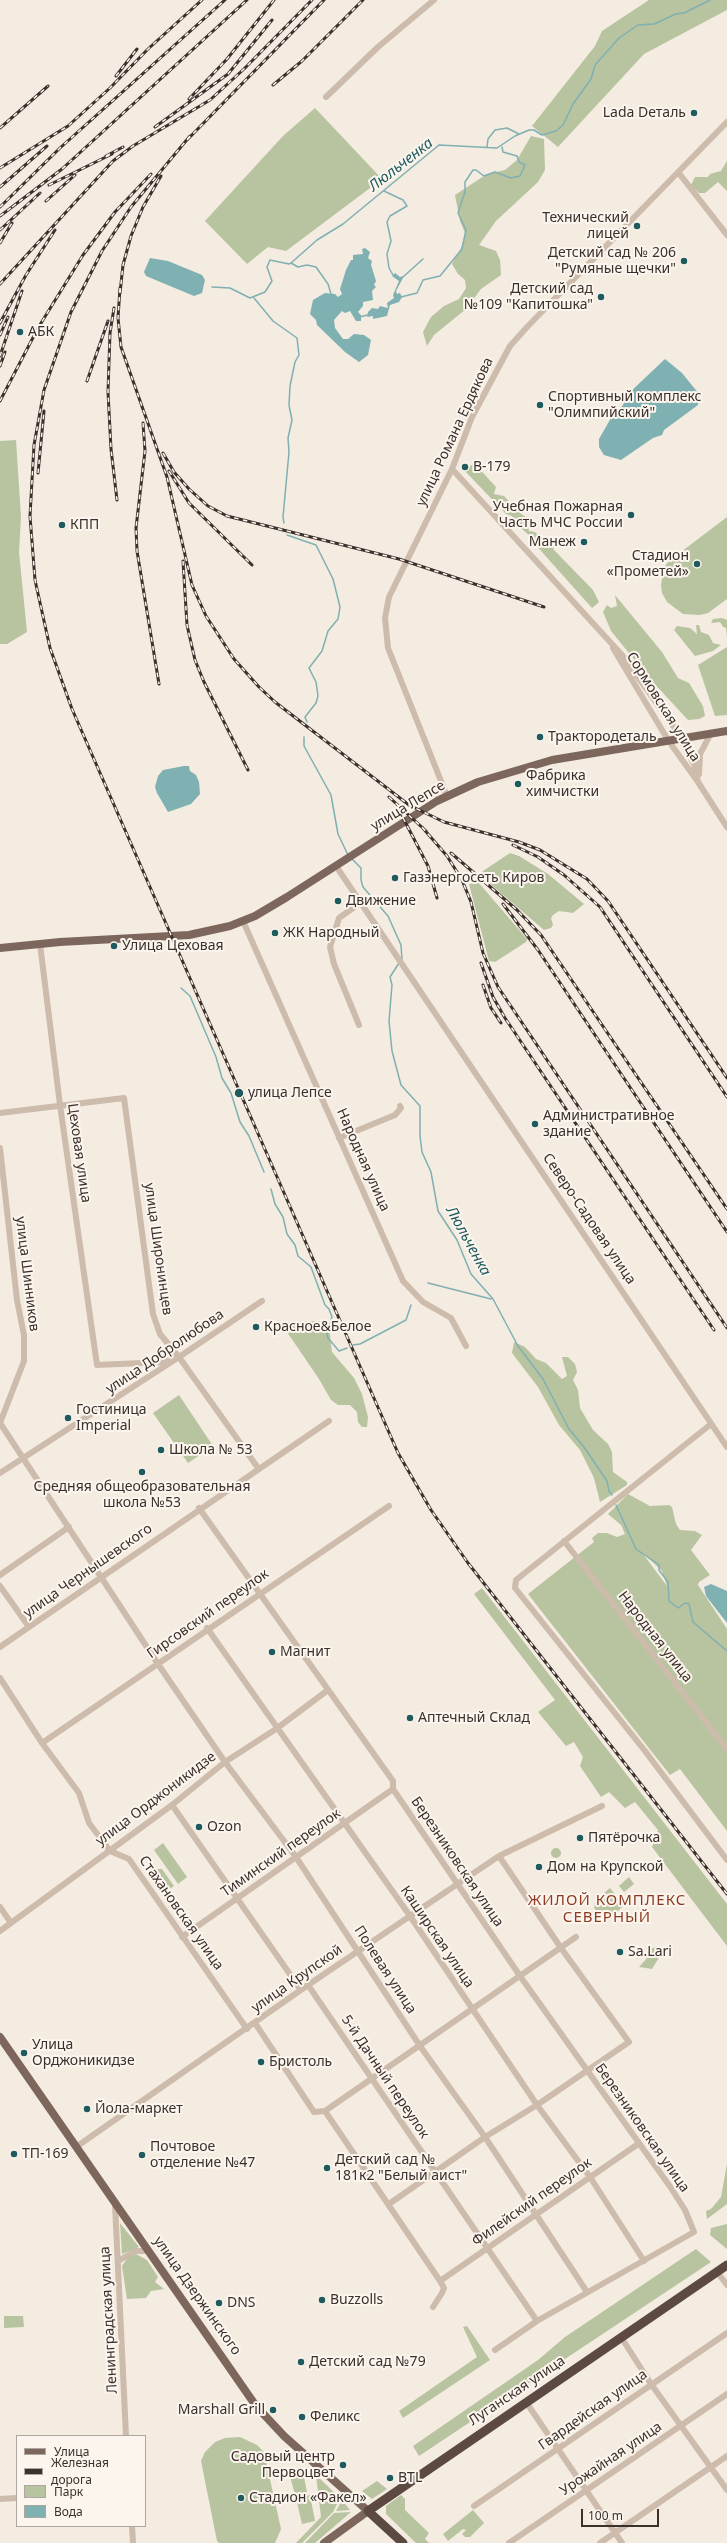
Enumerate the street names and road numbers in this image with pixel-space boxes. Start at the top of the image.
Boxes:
street label: улица Романа Ердякова [413,355,497,509]
street label: Сормовская улица [622,649,704,765]
street label: улица Лепсе [368,777,448,835]
street label: Цеховая улица [64,1102,94,1204]
street label: Народная улица [333,1106,393,1214]
street label: Северо-Садовая улица [539,1150,639,1288]
street label: улица Широнинцев [140,1182,176,1316]
street label: улица Шинников [12,1216,42,1332]
street label: улица Добролюбова [103,1306,227,1398]
street label: улица Чернышевского [21,1520,155,1622]
street label: Гирсовский переулок [144,1566,272,1662]
street label: Народная улица [614,1588,696,1686]
street label: улица Орджоникидзе [93,1748,219,1850]
street label: Березниковская улица [407,1794,507,1930]
street label: Тиминский переулок [218,1805,344,1901]
street label: Стахановская улица [135,1853,227,1973]
street label: Каширская улица [397,1883,477,1991]
street label: Полевая улица [350,1923,420,2017]
street label: улица Крупской [248,1941,346,2017]
street label: 5-й Дачный переулок [337,2012,433,2142]
street label: Березниковская улица [591,2060,693,2196]
street label: Филейский переулок [469,2154,595,2250]
street label: улица Дзержинского [150,2233,244,2359]
street label: Ленинградская улица [97,2246,121,2394]
street label: Луганская улица [466,2353,568,2429]
street label: Гвардейская улица [535,2366,651,2454]
street label: Урожайная улица [557,2419,665,2499]

